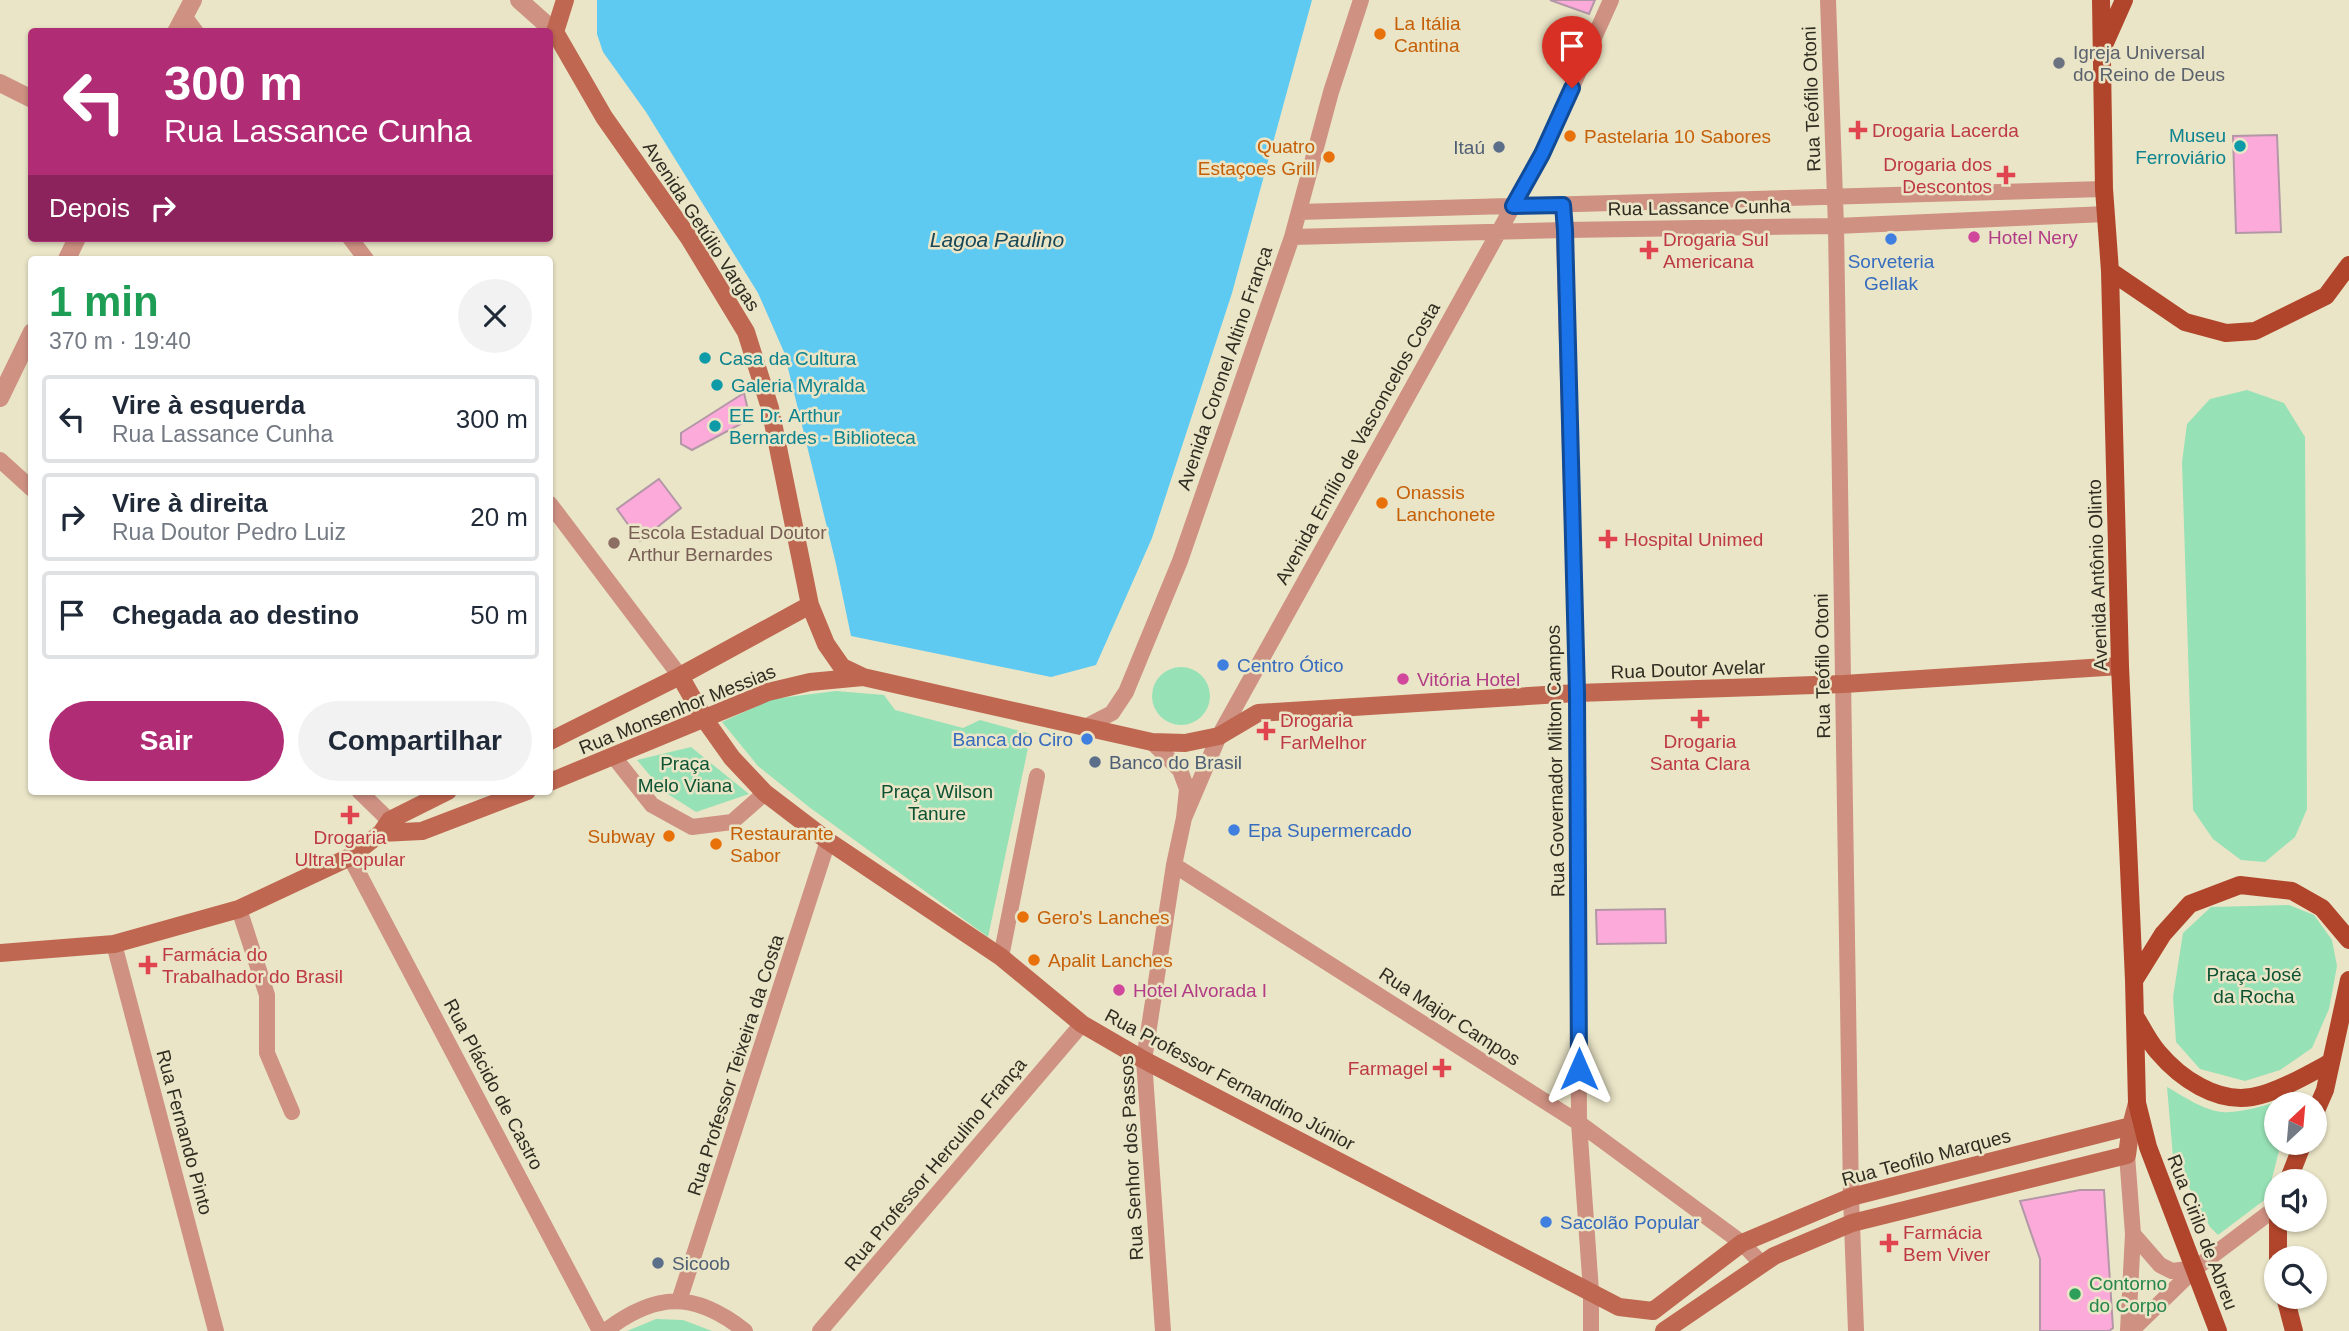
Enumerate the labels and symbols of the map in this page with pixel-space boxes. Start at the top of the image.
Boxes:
place label: La Itália Cantina [1394,13,1461,56]
pin [1542,16,1602,88]
marker: La Itália Cantina [1372,26,1388,42]
street label: Rua Teófilo Otoni [1798,26,1825,172]
place label: Igreja Universal do Reino de Deus [2073,42,2225,85]
marker: Igreja Universal do Reino de Deus [2051,55,2067,71]
place label: Drogaria Lacerda [1872,120,2019,141]
marker: Drogaria Lacerda [1850,122,1866,138]
place label: Museu Ferroviário [2135,125,2226,168]
place label: Pastelaria 10 Sabores [1584,126,1771,147]
marker: Pastelaria 10 Sabores [1562,128,1578,144]
place label: Quatro Estaçoes Grill [1198,136,1315,179]
place label: Itaú [1453,137,1485,158]
street label: Avenida Getúlio Vargas [639,138,764,315]
marker: Museu Ferroviário [2232,138,2248,154]
marker: Itaú [1491,139,1507,155]
marker: Quatro Estaçoes Grill [1321,149,1337,165]
place label: Drogaria dos Descontos [1883,154,1992,197]
marker: Drogaria dos Descontos [1998,167,2014,183]
street label: Rua Lassance Cunha [1607,195,1791,220]
place label: Hotel Nery [1988,227,2078,248]
water label: Lagoa Paulino [930,228,1064,251]
place label: Drogaria Sul Americana [1663,229,1769,272]
marker: Hotel Nery [1966,229,1982,245]
marker: Sorveteria Gellak [1883,231,1899,247]
marker: Drogaria Sul Americana [1641,242,1657,258]
street label: Avenida Coronel Altino França [1173,243,1276,493]
place label: Sorveteria Gellak [1848,251,1935,294]
street label: Avenida Emílio de Vasconcelos Costa [1271,298,1444,588]
place label: Casa da Cultura [719,348,857,369]
marker: Casa da Cultura [697,350,713,366]
place label: Galeria Myralda [731,375,866,396]
marker: Galeria Myralda [709,377,725,393]
place label: EE Dr. Arthur Bernardes - Biblioteca [729,405,916,448]
marker: EE Dr. Arthur Bernardes - Biblioteca [707,418,723,434]
street label: Avenida Antônio Olinto [2084,479,2111,671]
place label: Onassis Lanchonete [1396,482,1495,525]
marker: Onassis Lanchonete [1374,495,1390,511]
place label: Escola Estadual Doutor Arthur Bernardes [628,522,827,565]
marker: Hospital Unimed [1598,529,1618,549]
place label: Hospital Unimed [1624,529,1763,550]
marker: Escola Estadual Doutor Arthur Bernardes [606,535,622,551]
street label: Rua Teófilo Otoni [1811,593,1834,739]
street label: Rua Governador Milton Campos [1543,625,1568,897]
place label: Centro Ótico [1237,655,1344,676]
street label: Rua Doutor Avelar [1610,656,1766,683]
marker: Centro Ótico [1215,657,1231,673]
street label: Rua Monsenhor Messias [576,660,779,759]
place label: Vitória Hotel [1417,669,1520,690]
marker: Vitória Hotel [1395,671,1411,687]
place label: Drogaria FarMelhor [1280,710,1367,753]
marker: Drogaria Santa Clara [1692,711,1708,727]
marker: Drogaria FarMelhor [1258,723,1274,739]
place label: Banca do Ciro [953,729,1073,750]
marker: Banca do Ciro [1079,731,1095,747]
place label: Drogaria Santa Clara [1650,731,1751,774]
place label: Banco do Brasil [1109,752,1242,773]
park label: Praça Melo Viana [638,753,733,796]
marker: Banco do Brasil [1087,754,1103,770]
park label: Praça Wilson Tanure [881,781,993,824]
marker: Drogaria Ultra Popular [342,807,358,823]
place label: Epa Supermercado [1248,820,1412,841]
marker: Epa Supermercado [1226,822,1242,838]
place label: Restaurante Sabor [730,823,834,866]
place label: Subway [587,826,655,847]
place label: Drogaria Ultra Popular [295,827,406,870]
marker: Subway [661,828,677,844]
marker: Restaurante Sabor [708,836,724,852]
place label: Gero's Lanches [1037,907,1169,928]
marker: Gero's Lanches [1015,909,1031,925]
street label: Rua Professor Teixeira da Costa [683,932,788,1198]
place label: Farmácia do Trabalhador do Brasil [162,944,343,987]
place label: Apalit Lanches [1048,950,1173,971]
marker: Apalit Lanches [1026,952,1042,968]
marker: Farmácia do Trabalhador do Brasil [140,957,156,973]
street label: Rua Major Campos [1375,963,1524,1070]
park label: Praça José da Rocha [2206,964,2302,1007]
place label: Hotel Alvorada I [1133,980,1267,1001]
marker: Hotel Alvorada I [1111,982,1127,998]
street label: Rua Plácido de Castro [440,995,547,1173]
street label: Rua Professor Fernandino Júnior [1101,1004,1359,1155]
position arrow [1542,1032,1616,1106]
street label: Rua Fernando Pinto [152,1047,217,1217]
street label: Rua Professor Herculino França [840,1053,1031,1275]
street label: Rua Senhor dos Passos [1116,1055,1147,1261]
place label: Farmagel [1348,1058,1428,1079]
marker: Farmagel [1434,1060,1450,1076]
north arrow [2264,1092,2328,1155]
street label: Rua Teofilo Marques [1839,1125,2013,1190]
street label: Rua Cirilo de Abreu [2163,1152,2242,1313]
place label: Sacolão Popular [1560,1212,1700,1233]
marker: Sacolão Popular [1538,1214,1554,1230]
place label: Farmácia Bem Viver [1903,1222,1991,1265]
marker: Farmácia Bem Viver [1881,1235,1897,1251]
place label: Sicoob [672,1253,730,1274]
marker: Sicoob [650,1255,666,1271]
place label: Contorno do Corpo [2089,1273,2167,1316]
marker: Contorno do Corpo [2067,1286,2083,1302]

